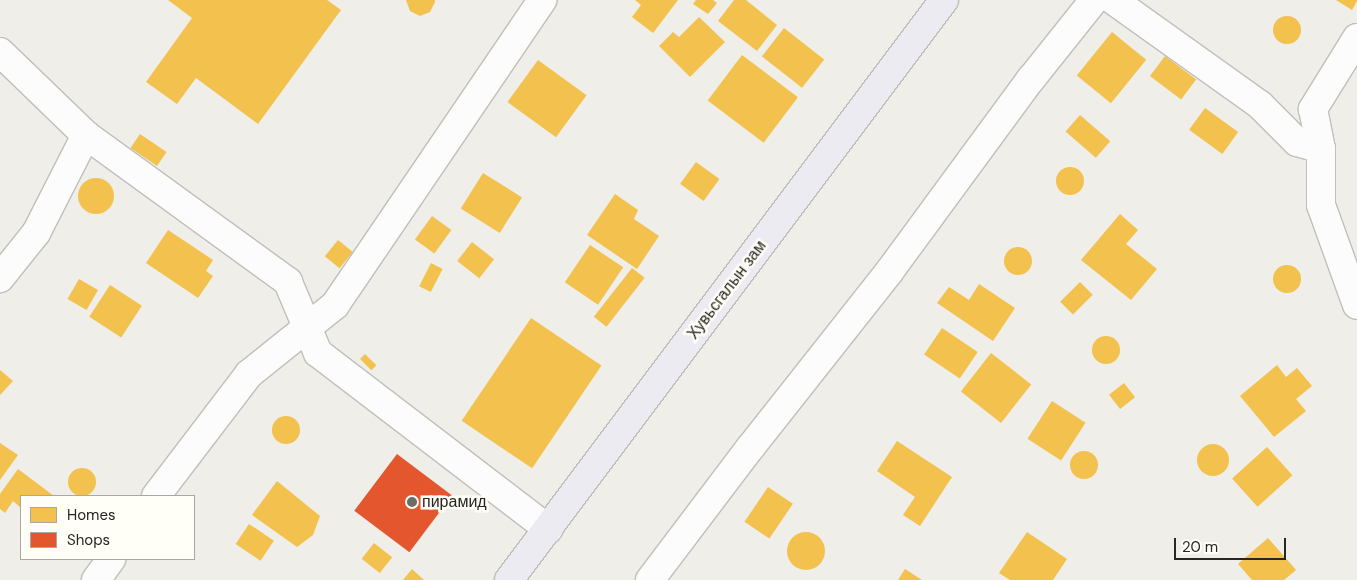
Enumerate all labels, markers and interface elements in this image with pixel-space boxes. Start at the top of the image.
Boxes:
street label: Хувьсгалын зам [684,237,770,343]
place label: пирамид [422,492,487,512]
legend [20,495,195,560]
marker: пирамид [406,496,418,508]
text: Homes [67,505,116,525]
scale bar [1177,528,1290,560]
text: Shops [67,530,110,550]
text: 20 m [1182,537,1218,557]

